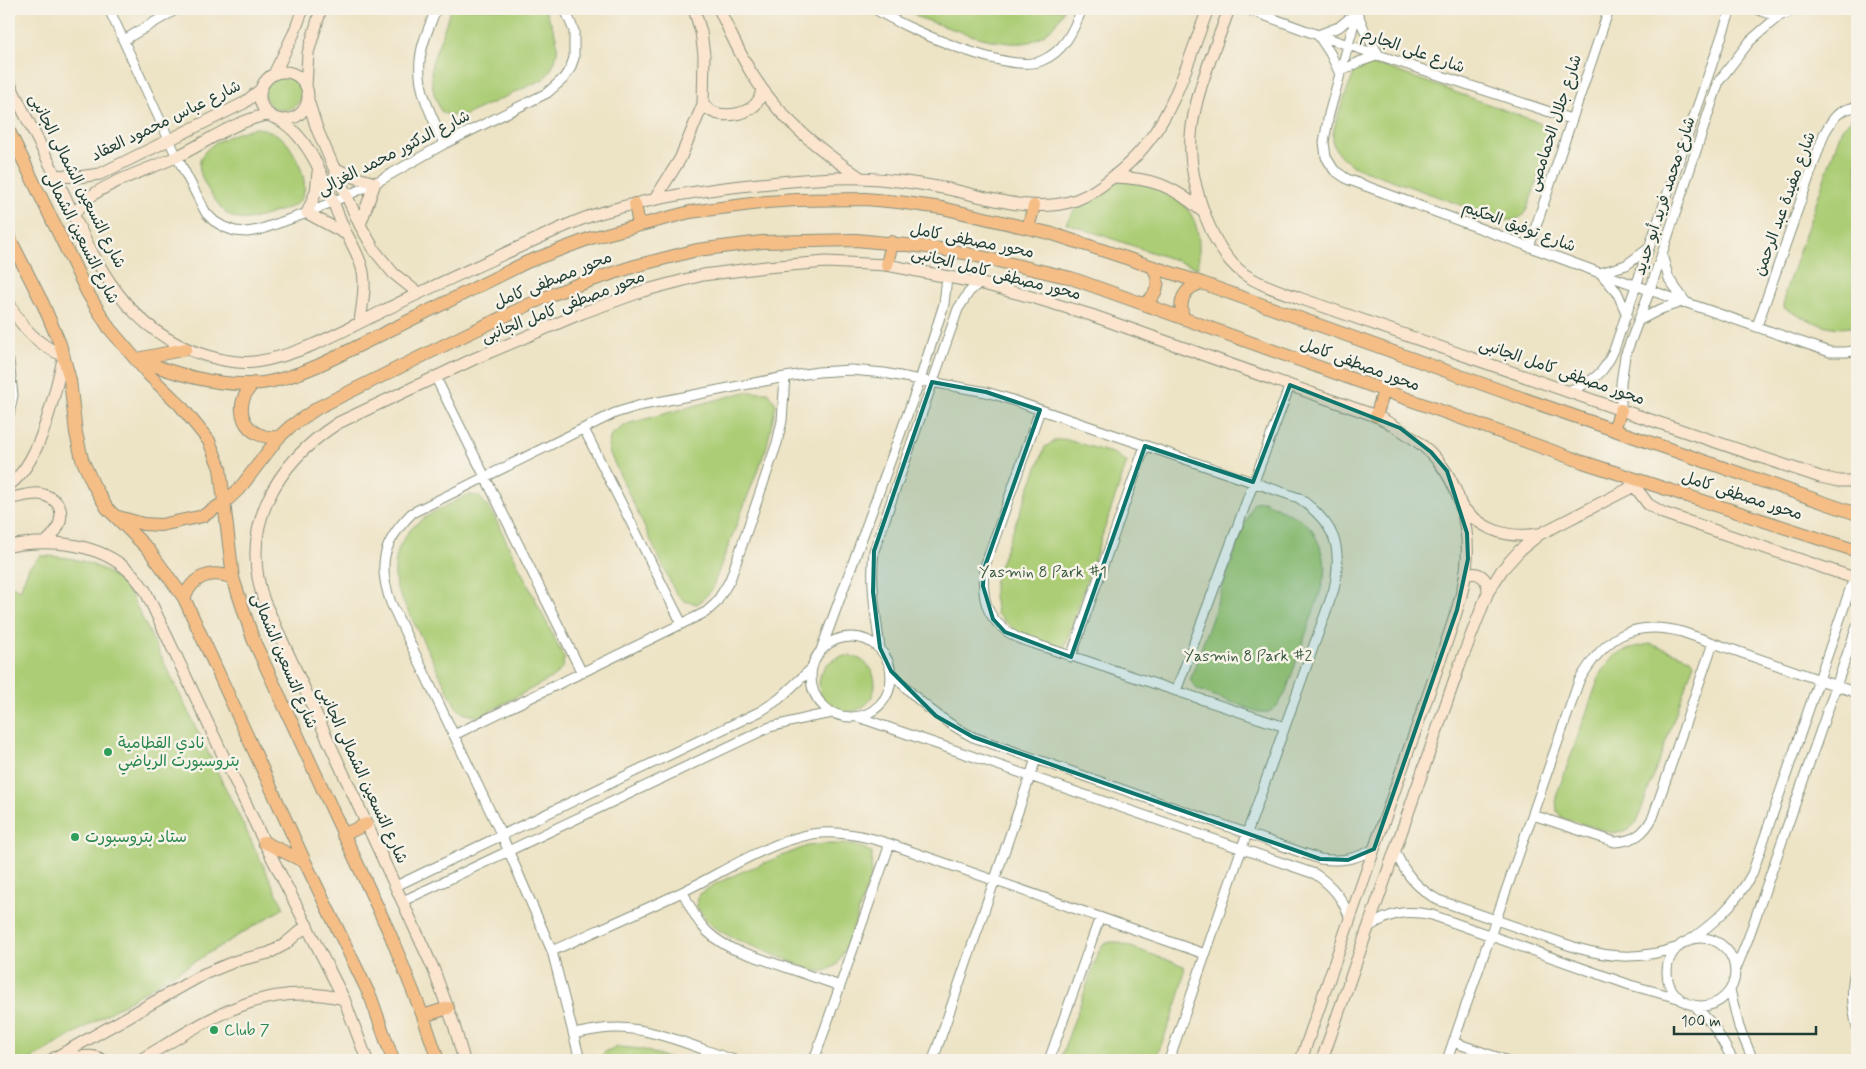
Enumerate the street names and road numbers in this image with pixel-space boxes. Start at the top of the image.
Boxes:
street label: شارع على الجارم [1358,23,1468,79]
street label: شارع جلال الحمامصى [1523,52,1587,194]
street label: شارع عباس محمود العقاد [88,76,244,166]
street label: شارع التسعين الشمالى الجانبى [25,90,129,272]
street label: شارع الدكتور محمد الغزالى [314,105,474,201]
street label: شارع محمد فريد أبو حديد [1629,114,1701,278]
street label: شارع مفيدة عبد الرحمن [1749,129,1821,279]
street label: شارع التسعين الشمالى [39,169,123,307]
street label: شارع توفيق الحكيم [1459,197,1579,258]
street label: محور مصطفى كامل [908,219,1036,263]
street label: محور مصطفى كامل الجانبى [909,243,1083,305]
street label: محور مصطفى كامل [491,247,615,313]
street label: محور مصطفى كامل الجانبى [478,266,648,348]
street label: محور مصطفى كامل [1297,334,1423,396]
street label: محور مصطفى كامل الجانبى [1476,334,1648,410]
street label: محور مصطفى كامل [1679,467,1805,525]
street label: شارع التسعين الشمالى [246,590,322,732]
street label: شارع التسعين الشمالى الجانبى [312,683,412,867]

